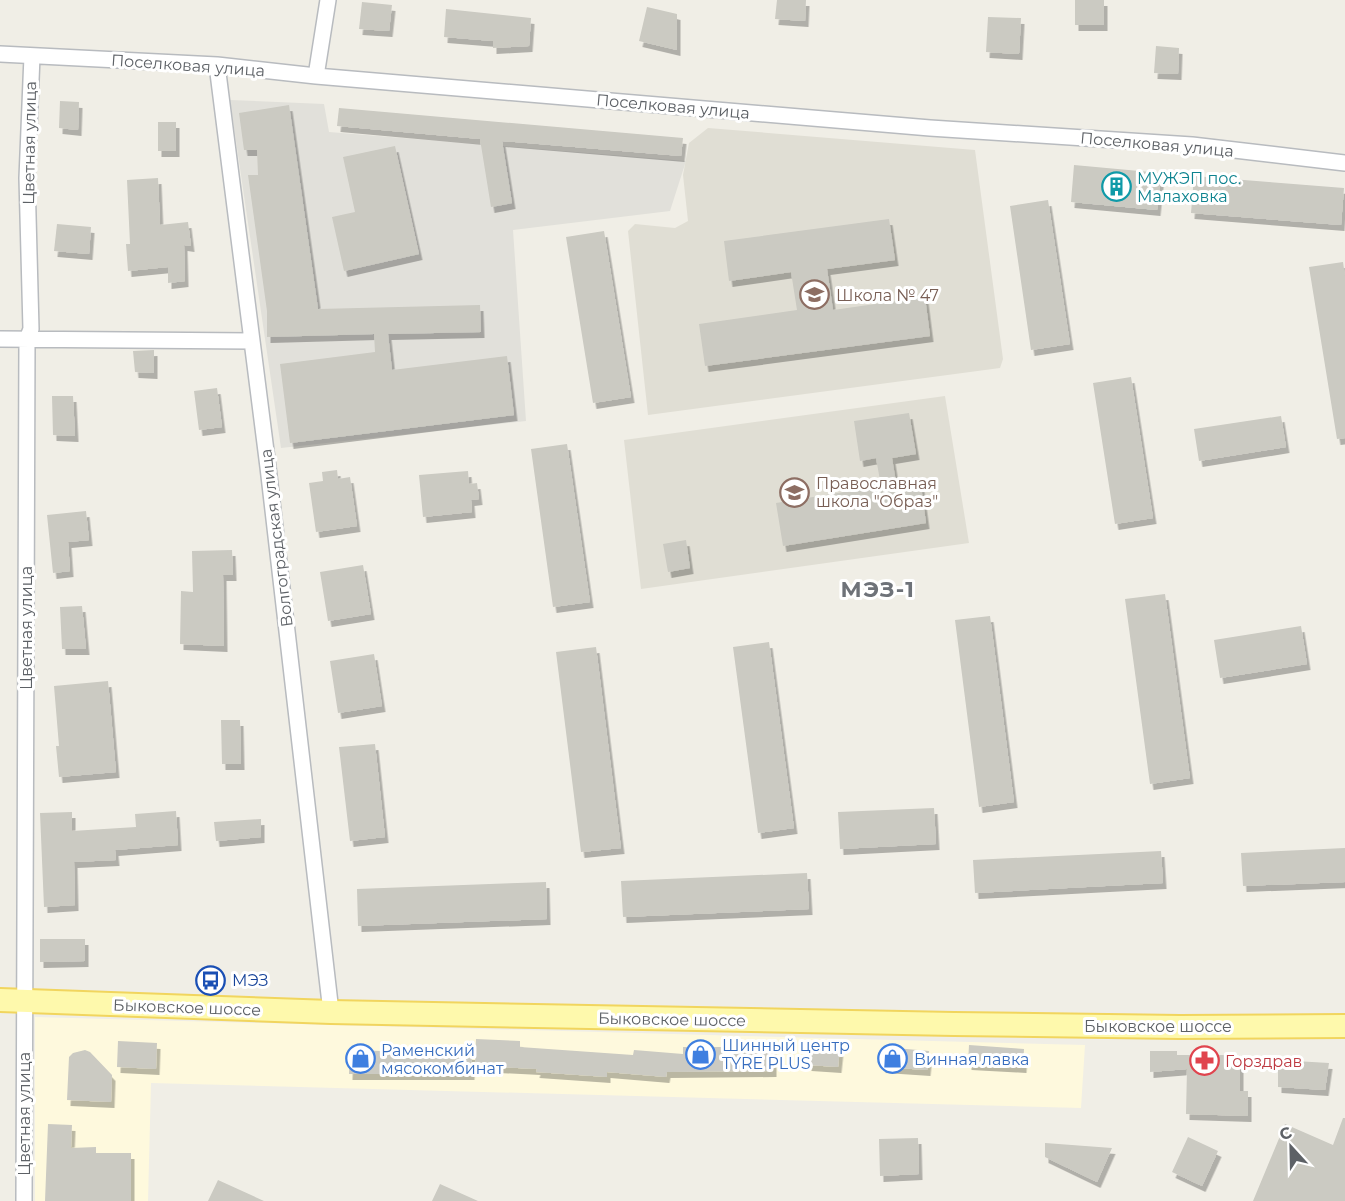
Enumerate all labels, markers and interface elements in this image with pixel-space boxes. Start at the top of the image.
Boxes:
street label: Поселковая улица [110,51,266,80]
street label: Цветная улица [19,81,40,205]
street label: Поселковая улица [595,90,751,123]
street label: Поселковая улица [1079,128,1235,161]
place label: МУЖЭП пос. Малаховка [1137,169,1241,206]
building icon: МУЖЭП пос. Малаховка [1100,171,1132,203]
school or university icon: Школа № 47 [799,279,831,311]
place label: Школа № 47 [836,286,939,305]
street label: Волгоградская улица [256,448,297,628]
place label: Православная школа "Образ" [816,474,938,511]
school or university icon: Православная школа "Образ" [779,476,811,508]
street label: Цветная улица [17,566,36,690]
district label: МЭЗ-1 [841,576,915,603]
bus stop icon: МЭЗ [195,964,227,996]
place label: МЭЗ [232,971,268,990]
street label: Быковское шоссе [113,995,261,1020]
street label: Быковское шоссе [598,1009,746,1030]
street label: Быковское шоссе [1084,1017,1232,1036]
place label: Шинный центр TYRE PLUS [722,1036,850,1073]
shop icon: Шинный центр TYRE PLUS [685,1038,717,1070]
place label: Раменский мясокомбинат [381,1041,504,1078]
shop icon: Раменский мясокомбинат [344,1043,376,1075]
shop icon: Винная лавка [877,1043,909,1075]
pharmacy icon: Горздрав [1188,1045,1220,1077]
place label: Винная лавка [914,1050,1029,1069]
street label: Цветная улица [15,1052,34,1176]
place label: Горздрав [1225,1052,1302,1071]
north arrow [1261,1117,1321,1177]
text: С [1277,1122,1295,1145]

